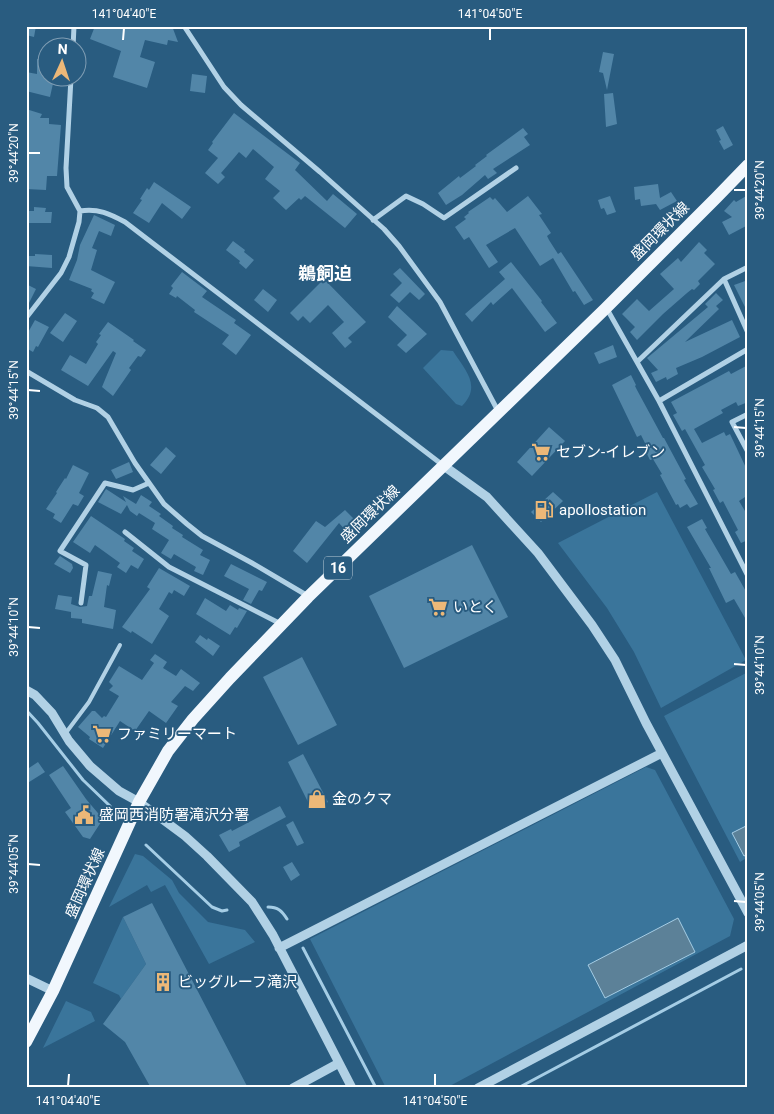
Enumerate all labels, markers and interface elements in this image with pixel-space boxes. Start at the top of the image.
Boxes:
text: 141°04'40"E [92,7,156,21]
text: 141°04'50"E [458,7,522,21]
north arrow [38,38,88,88]
text: N [57,41,68,57]
text: 39°44'20"N [7,123,21,183]
text: 39°44'20"N [753,160,767,220]
street label: 盛岡環状線 [627,198,693,264]
district label: 鵜飼迫 [298,263,352,284]
text: 39°44'15"N [7,360,21,420]
text: 39°44'15"N [753,398,767,458]
supermarket icon: セブン-イレブン [530,441,552,463]
place label: セブン-イレブン [556,443,665,461]
street label: 盛岡環状線 [337,481,403,547]
fuel station icon: apollostation [533,499,555,521]
place label: apollostation [559,501,646,519]
road number: 16 [324,556,352,580]
supermarket icon: いとく [427,596,449,618]
text: 39°44'10"N [7,597,21,657]
place label: いとく [453,598,498,616]
text: 39°44'10"N [753,635,767,695]
supermarket icon: ファミリーマート [91,723,113,745]
place label: ファミリーマート [117,725,237,743]
shop icon: 金のクマ [306,788,328,810]
place label: 金のクマ [332,790,392,808]
public building icon: 盛岡西消防署滝沢分署 [73,804,95,826]
place label: 盛岡西消防署滝沢分署 [99,806,249,824]
text: 39°44'05"N [7,834,21,894]
street label: 盛岡環状線 [62,845,108,921]
text: 39°44'05"N [753,872,767,932]
building icon: ビッグルーフ滝沢 [152,971,174,993]
place label: ビッグルーフ滝沢 [178,973,297,991]
text: 141°04'40"E [36,1094,100,1108]
text: 141°04'50"E [403,1094,467,1108]

